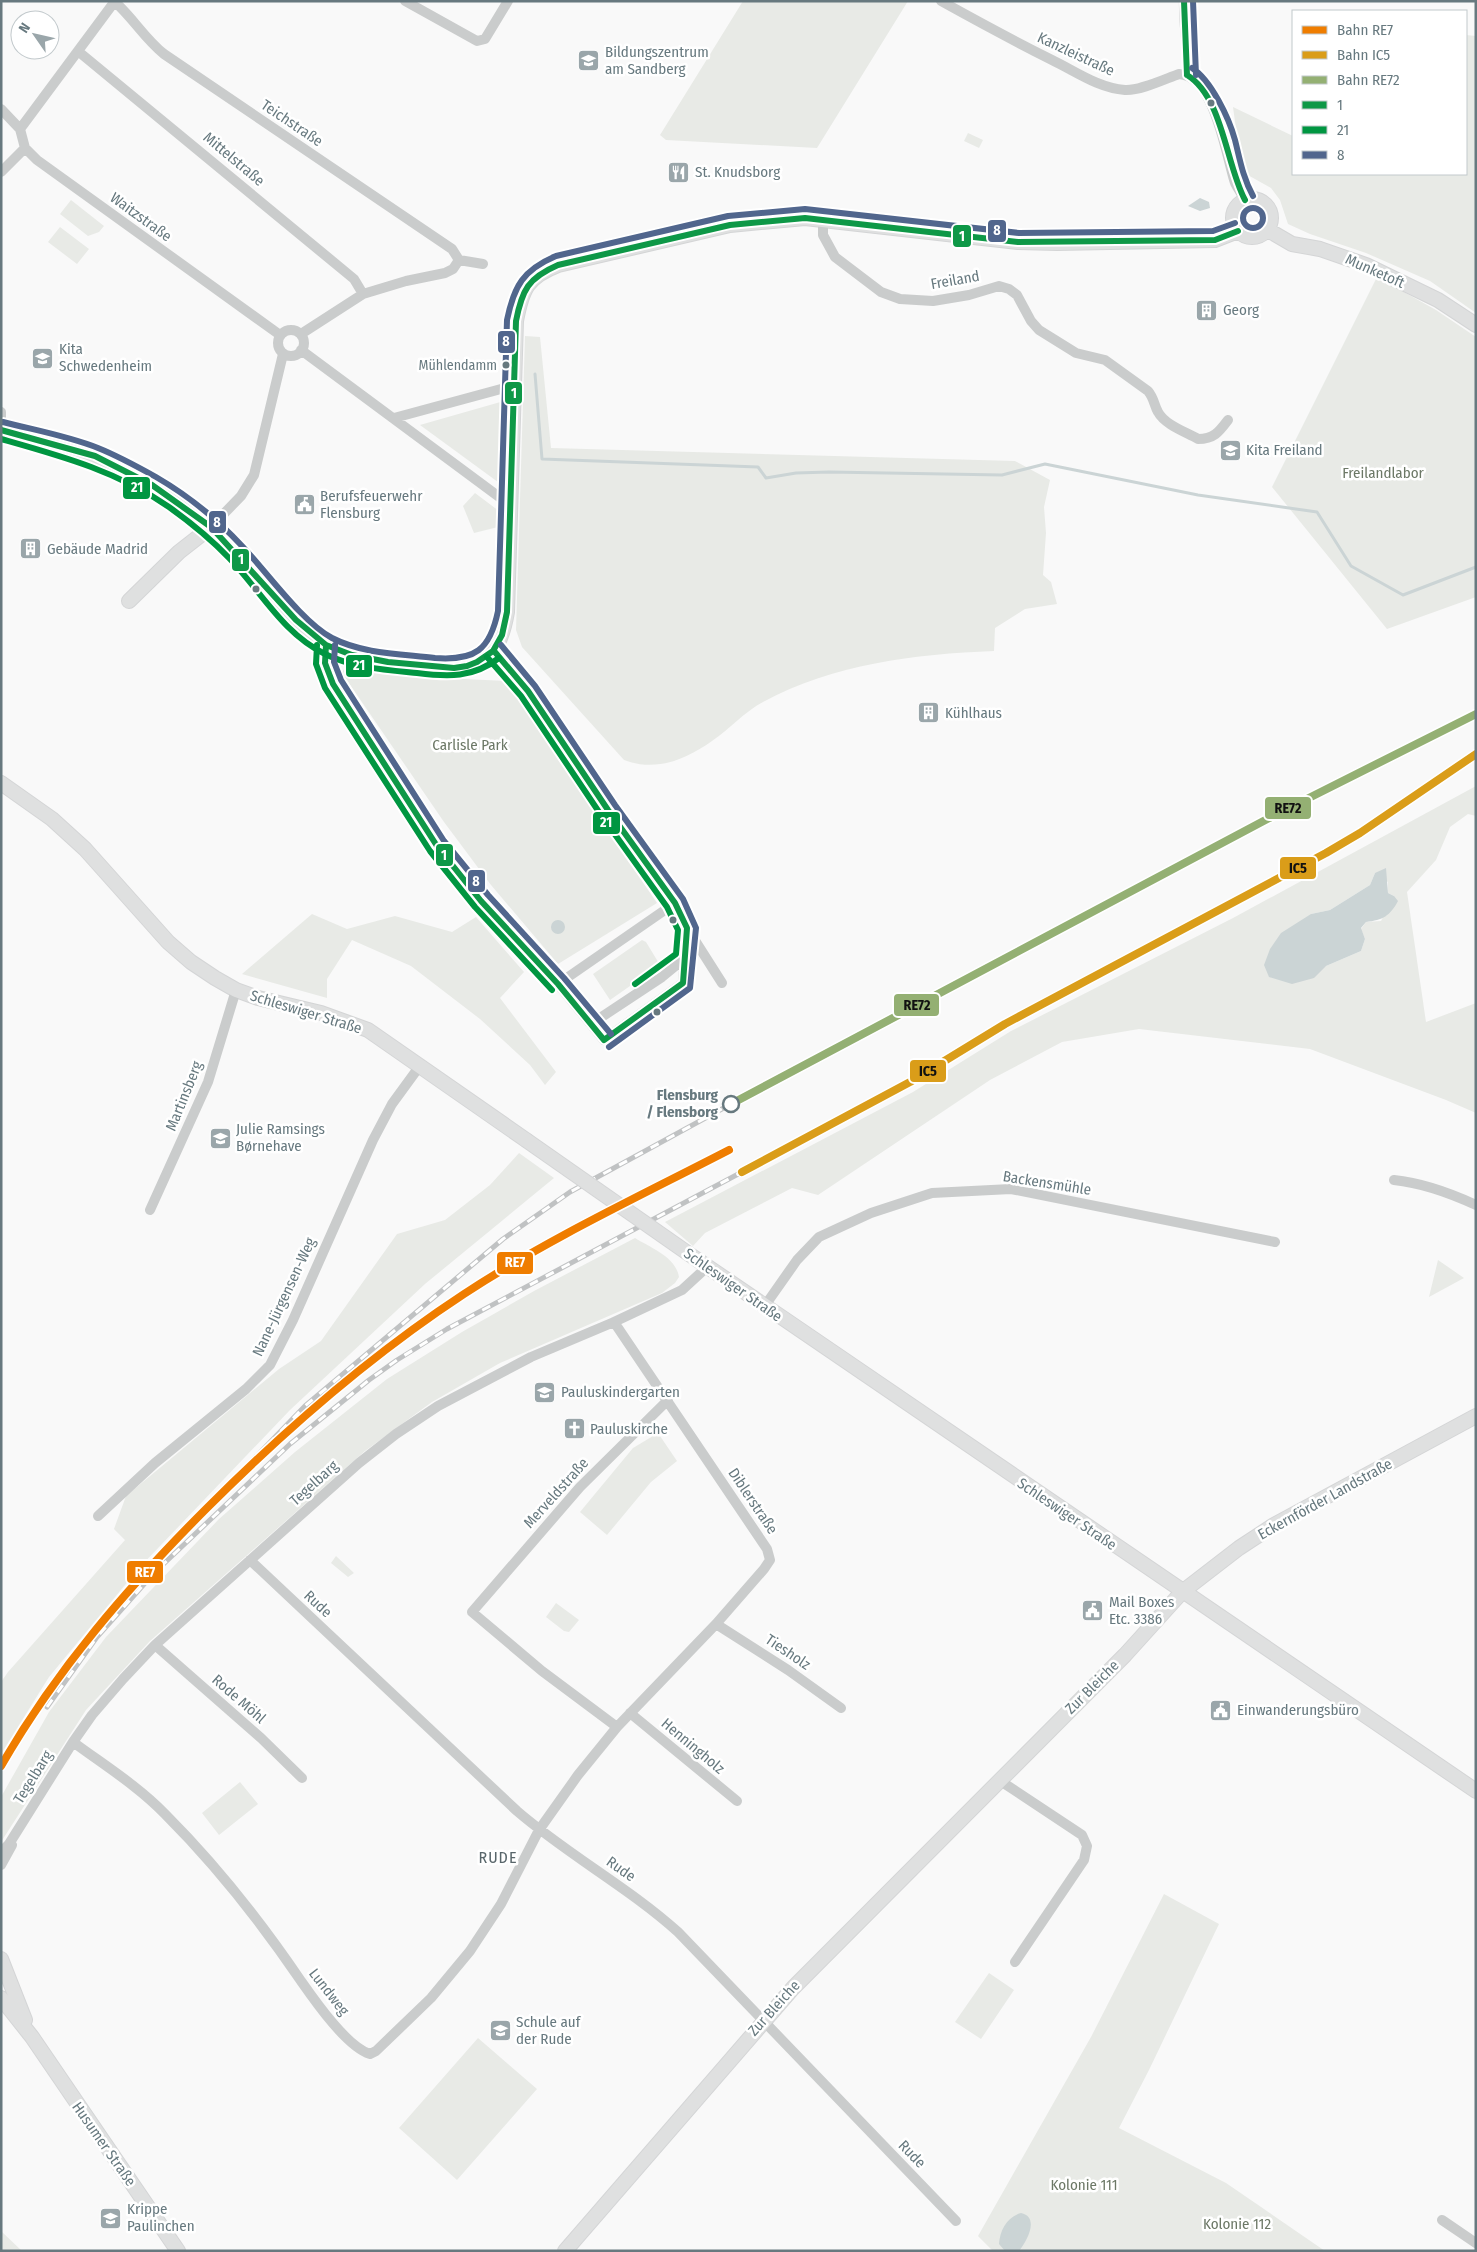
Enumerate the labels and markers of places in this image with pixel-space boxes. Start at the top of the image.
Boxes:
place label: Bildungszentrum am Sandberg [605,43,709,78]
school or university icon: Bildungszentrum am Sandberg [577,49,601,73]
unlabelled marker [1206,98,1216,108]
restaurant icon: St. Knudsborg [667,160,691,184]
place label: St. Knudsborg [695,163,780,181]
building icon: Georg [1195,298,1219,322]
place label: Georg [1223,301,1259,319]
place label: Kita Schwedenheim [59,340,152,375]
school or university icon: Kita Schwedenheim [31,346,55,370]
place label: Mühlendamm [419,357,497,374]
marker: Mühlendamm [501,360,511,370]
school or university icon: Kita Freiland [1218,438,1242,462]
place label: Kita Freiland [1246,441,1323,459]
place label: Berufsfeuerwehr Flensburg [320,487,423,522]
public building icon: Berufsfeuerwehr Flensburg [292,493,316,517]
building icon: Gebäude Madrid [19,537,43,561]
place label: Gebäude Madrid [47,540,148,558]
unlabelled marker [251,584,261,594]
building icon: Kühlhaus [917,701,941,725]
place label: Kühlhaus [945,704,1002,722]
unlabelled marker [668,915,678,925]
unlabelled marker [652,1007,662,1017]
place label: Flensburg / Flensborg [646,1086,719,1121]
marker: Flensburg / Flensborg [722,1095,740,1113]
place label: Julie Ramsings Børnehave [236,1120,325,1155]
school or university icon: Julie Ramsings Børnehave [208,1126,232,1150]
school or university icon: Pauluskindergarten [533,1380,557,1404]
place label: Pauluskindergarten [561,1383,680,1401]
church icon: Pauluskirche [562,1417,586,1441]
place label: Pauluskirche [590,1420,668,1438]
place label: Mail Boxes Etc. 3386 [1109,1593,1175,1628]
public building icon: Mail Boxes Etc. 3386 [1081,1599,1105,1623]
public building icon: Einwanderungsbüro [1209,1698,1233,1722]
place label: Einwanderungsbüro [1237,1701,1359,1719]
place label: Schule auf der Rude [516,2013,582,2048]
school or university icon: Schule auf der Rude [488,2019,512,2043]
place label: Krippe Paulinchen [127,2200,195,2235]
school or university icon: Krippe Paulinchen [99,2206,123,2230]

